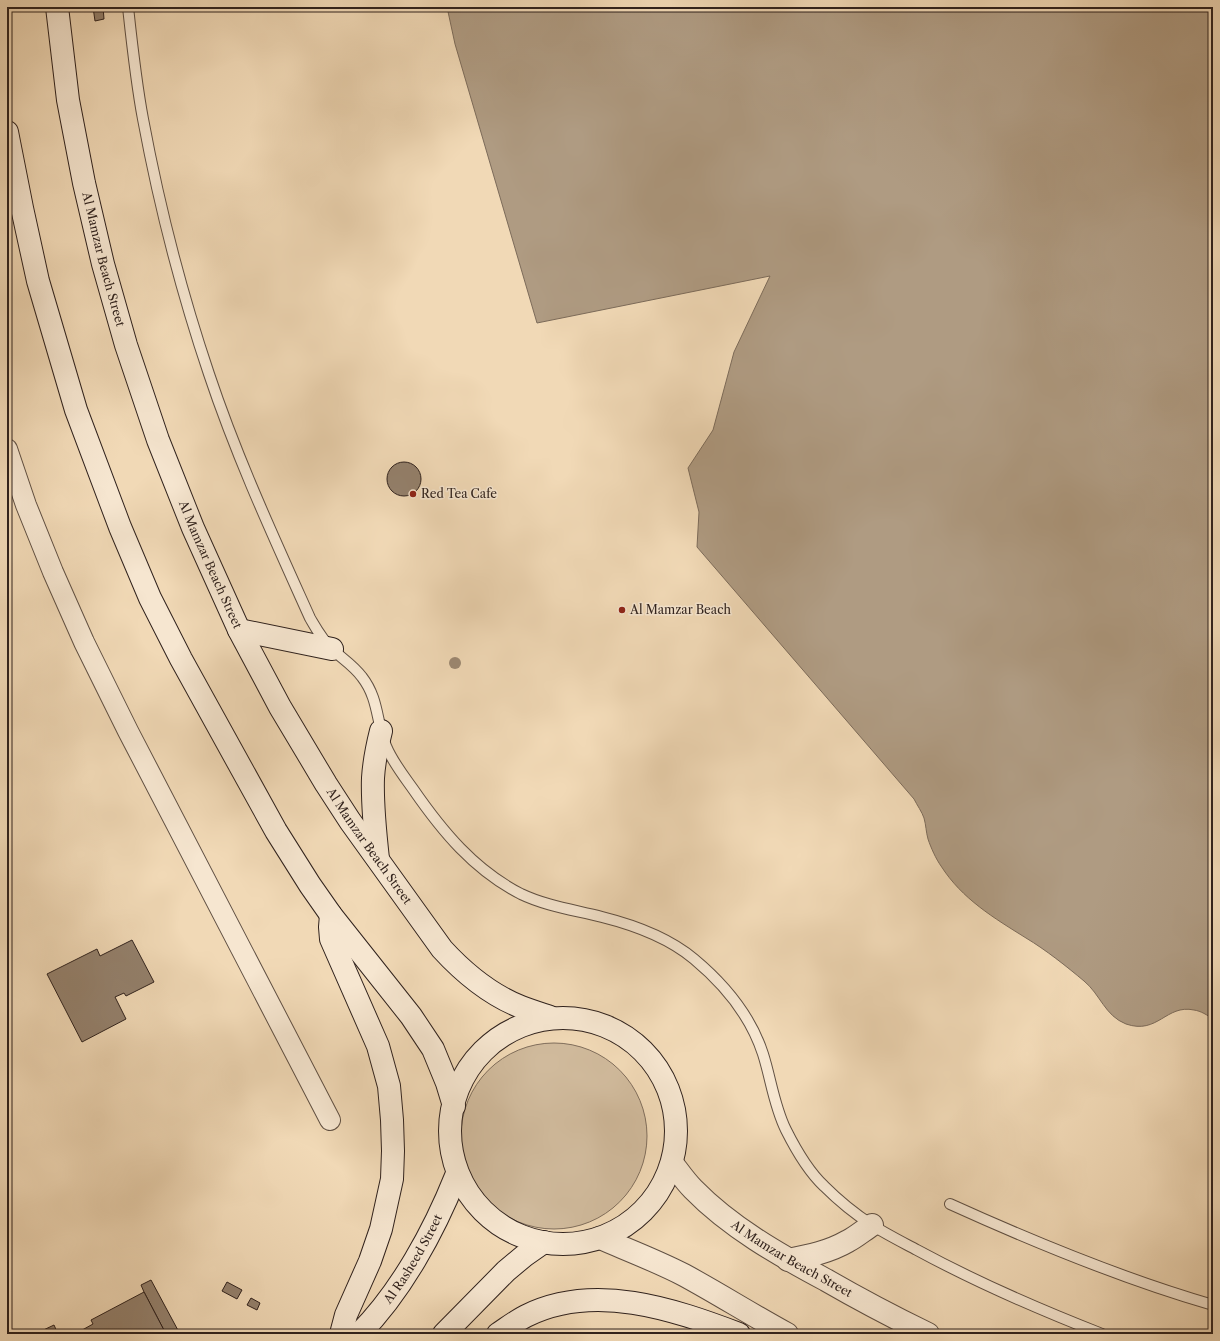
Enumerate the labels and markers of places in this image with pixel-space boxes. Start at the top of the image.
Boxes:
place label: Red Tea Cafe [421,486,497,501]
marker: Red Tea Cafe [408,489,418,499]
place label: Al Mamzar Beach [629,602,731,617]
marker: Al Mamzar Beach [617,605,627,615]

